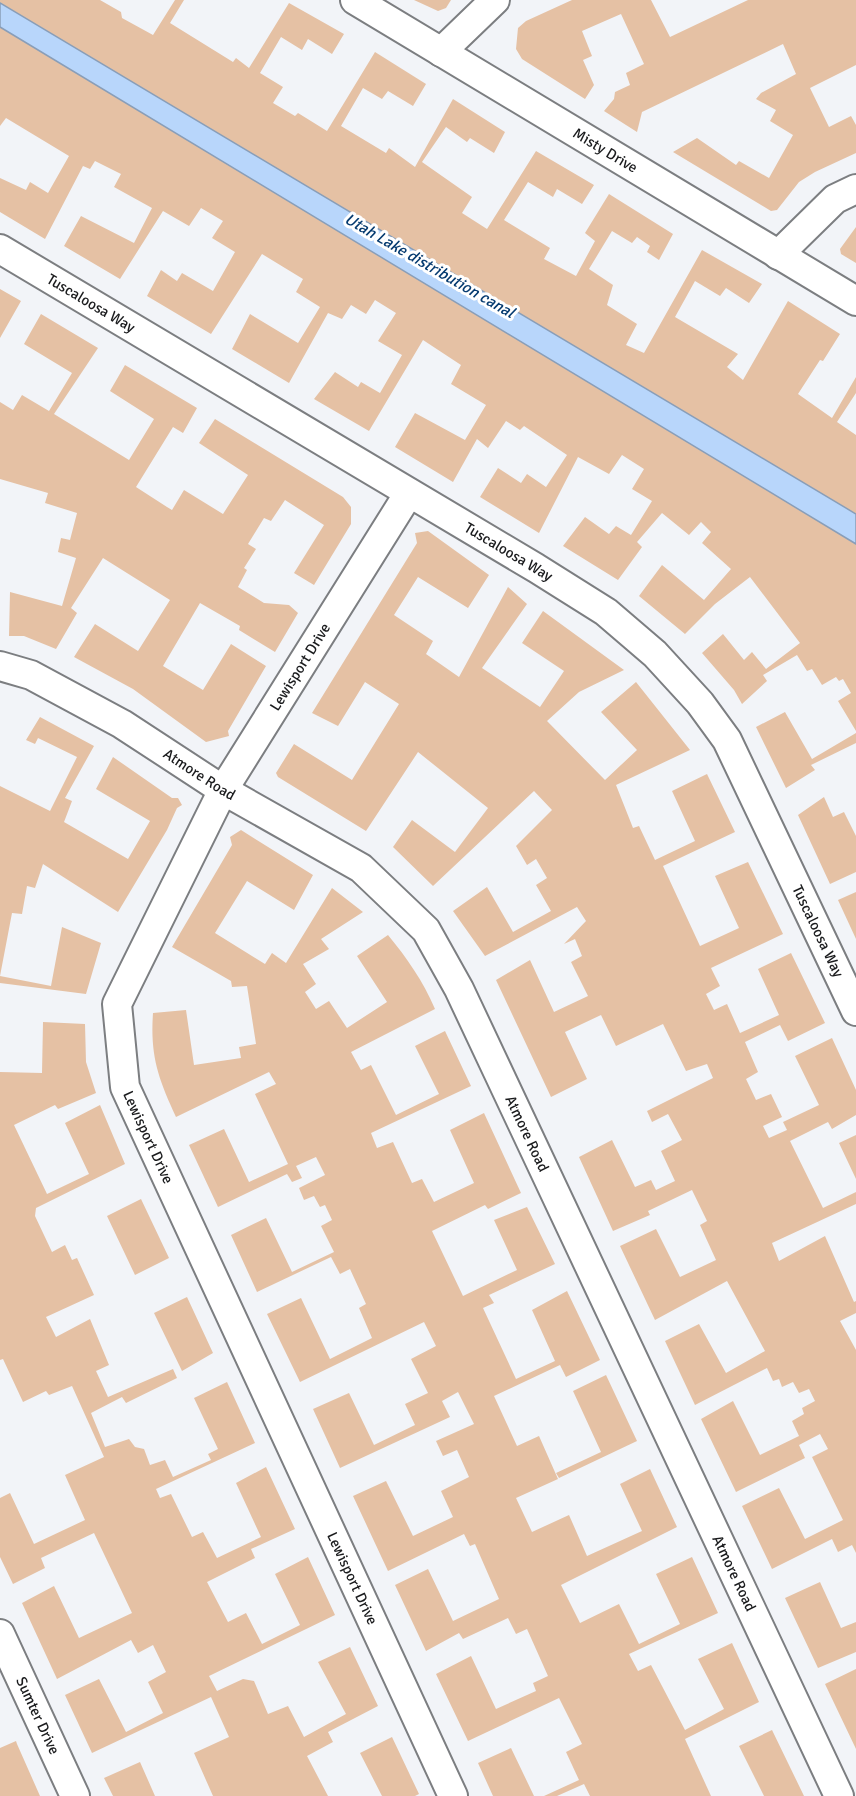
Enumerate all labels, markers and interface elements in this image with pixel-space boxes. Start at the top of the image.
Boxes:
street label: Misty Drive [570,124,641,177]
water label: Utah Lake distribution canal [341,209,519,323]
street label: Tuscaloosa Way [44,270,138,336]
street label: Tuscaloosa Way [461,519,556,585]
street label: Lewisport Drive [266,620,334,714]
street label: Atmore Road [160,745,239,804]
street label: Tuscaloosa Way [788,882,848,980]
street label: Lewisport Drive [119,1088,177,1187]
street label: Atmore Road [501,1093,553,1175]
street label: Lewisport Drive [323,1529,382,1628]
street label: Atmore Road [708,1532,760,1614]
street label: Sumter Drive [12,1674,64,1757]

